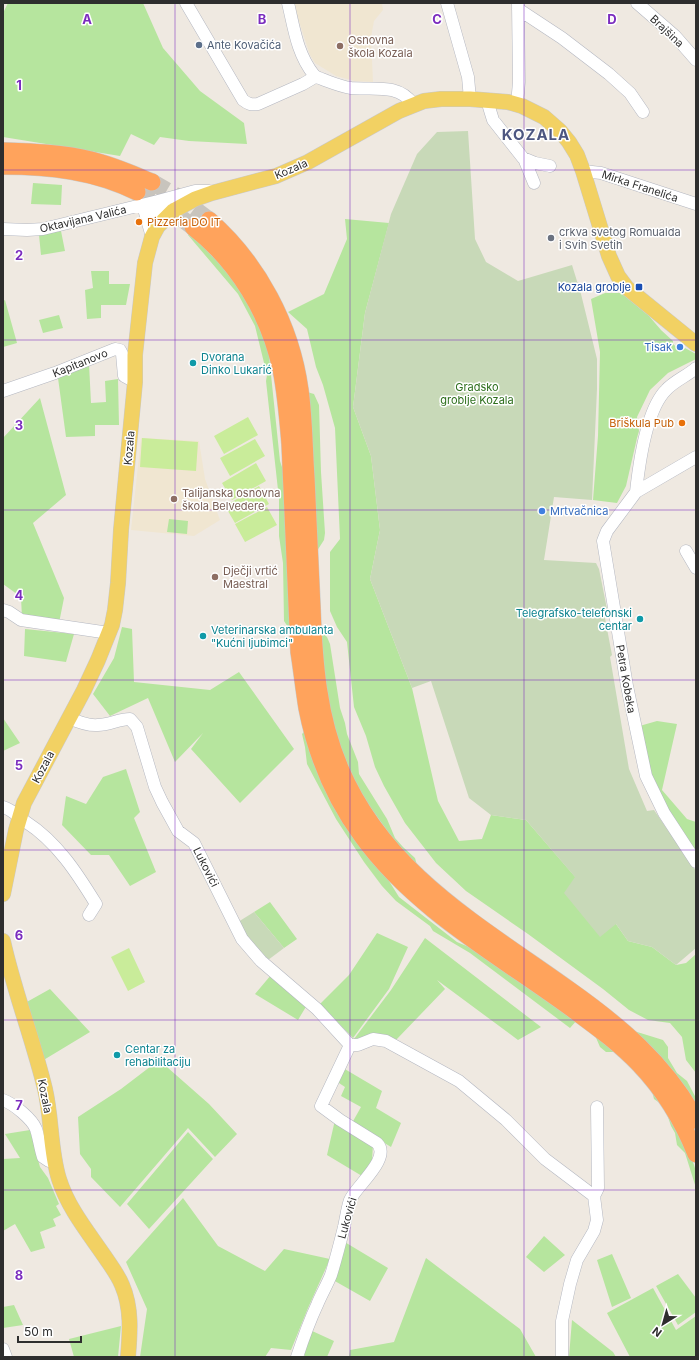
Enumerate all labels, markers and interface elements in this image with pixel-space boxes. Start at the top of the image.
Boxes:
text: A [82,11,92,27]
text: B [258,11,267,27]
text: C [432,11,442,27]
text: D [607,11,617,27]
street label: Brajšina [647,12,687,50]
place label: Osnovna škola Kozala [348,33,413,60]
place label: Ante Kovačića [207,38,281,52]
marker: Ante Kovačića [194,40,204,50]
marker: Osnovna škola Kozala [335,41,345,51]
text: 1 [16,77,22,93]
district label: KOZALA [502,125,570,144]
street label: Kozala [272,156,310,182]
street label: Mirka Franelića [600,167,680,205]
street label: Oktavijana Valića [38,202,128,236]
place label: Pizzeria DO IT [147,215,221,229]
marker: Pizzeria DO IT [134,217,144,227]
place label: crkva svetog Romualda i Svih Svetih [559,225,681,252]
marker: crkva svetog Romualda i Svih Svetih [546,233,556,243]
text: 2 [15,247,23,263]
place label: Kozala groblje [558,280,631,294]
marker: Kozala groblje [634,282,644,292]
place label: Tisak [644,340,672,354]
marker: Tisak [675,342,685,352]
street label: Kapitanovo [50,345,110,380]
place label: Dvorana Dinko Lukarić [201,350,272,377]
marker: Dvorana Dinko Lukarić [188,358,198,368]
park label: Gradsko groblje Kozala [440,380,514,407]
place label: Briškula Pub [609,416,674,430]
text: 3 [15,417,23,433]
marker: Briškula Pub [677,418,687,428]
street label: Kozala [121,430,137,466]
place label: Talijanska osnovna škola Belvedere [182,486,280,513]
marker: Talijanska osnovna škola Belvedere [169,494,179,504]
place label: Mrtvačnica [550,504,608,518]
marker: Mrtvačnica [537,506,547,516]
place label: Dječji vrtić Maestral [223,564,278,591]
marker: Dječji vrtić Maestral [210,572,220,582]
text: 4 [15,587,24,603]
place label: Telegrafsko-telefonski centar [516,606,632,633]
marker: Telegrafsko-telefonski centar [635,614,645,624]
place label: Veterinarska ambulanta "Kućni ljubimci" [211,623,333,650]
marker: Veterinarska ambulanta "Kućni ljubimci" [198,631,208,641]
street label: Petra Kobeka [613,644,639,714]
street label: Kozala [29,748,57,786]
text: 5 [15,757,23,773]
street label: Lukovići [190,845,222,889]
text: 6 [15,927,23,943]
place label: Centar za rehabilitaciju [125,1042,191,1069]
marker: Centar za rehabilitaciju [112,1050,122,1060]
street label: Kozala [35,1078,55,1114]
text: 7 [15,1097,23,1113]
street label: Lukovići [334,1196,360,1240]
text: 8 [15,1267,23,1283]
north arrow [643,1304,683,1344]
scale bar [18,1318,81,1344]
text: 50 m [24,1324,53,1339]
text: N [649,1324,665,1340]

